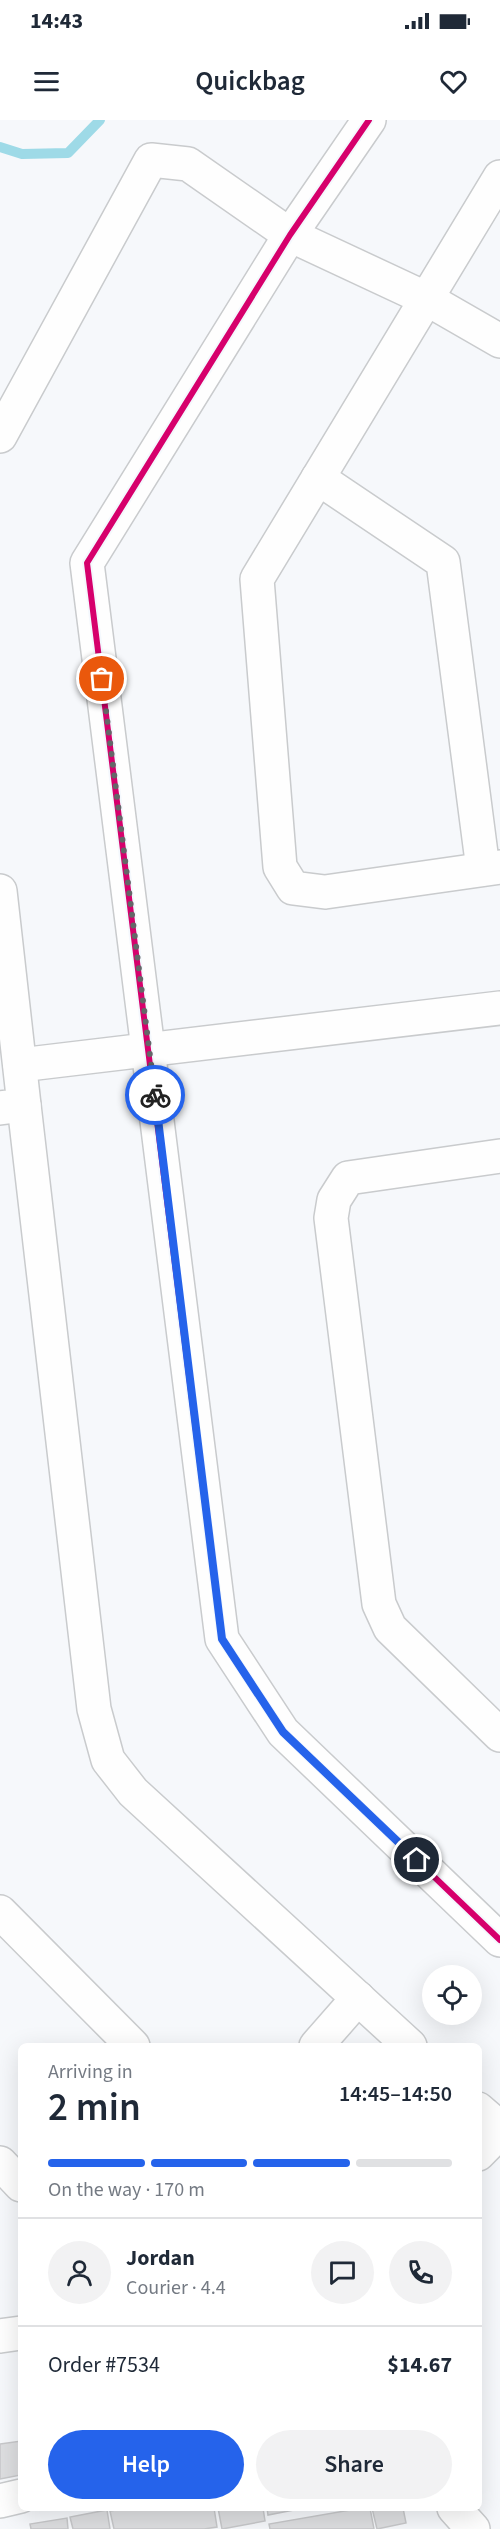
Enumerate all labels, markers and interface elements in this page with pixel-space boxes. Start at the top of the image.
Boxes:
text: 14:43 [30,5,83,37]
text: Quickbag [195,62,305,101]
icon: menu [30,65,63,98]
icon: heart [437,65,470,98]
pin [76,653,127,704]
icon: bag [85,662,118,695]
courier [125,1065,185,1125]
icon: bike [139,1079,172,1112]
pin [391,1834,442,1885]
icon: home [400,1843,433,1876]
map controls [422,1965,482,2025]
button: locate [422,1965,482,2025]
text: Arriving in [48,2058,133,2086]
text: 14:45–14:50 [339,2078,452,2110]
text: 2 min [48,2080,141,2136]
text: On the way · 170 m [48,2176,205,2204]
button: person [48,2241,111,2304]
button: chat [311,2241,374,2304]
button: phone [389,2241,452,2304]
text: Jordan [126,2242,195,2274]
text: Courier · 4.4 [126,2274,226,2302]
text: Order #7534 [48,2349,160,2381]
text: $14.67 [387,2349,452,2381]
button: Help [48,2430,244,2499]
button: Share [256,2430,452,2499]

